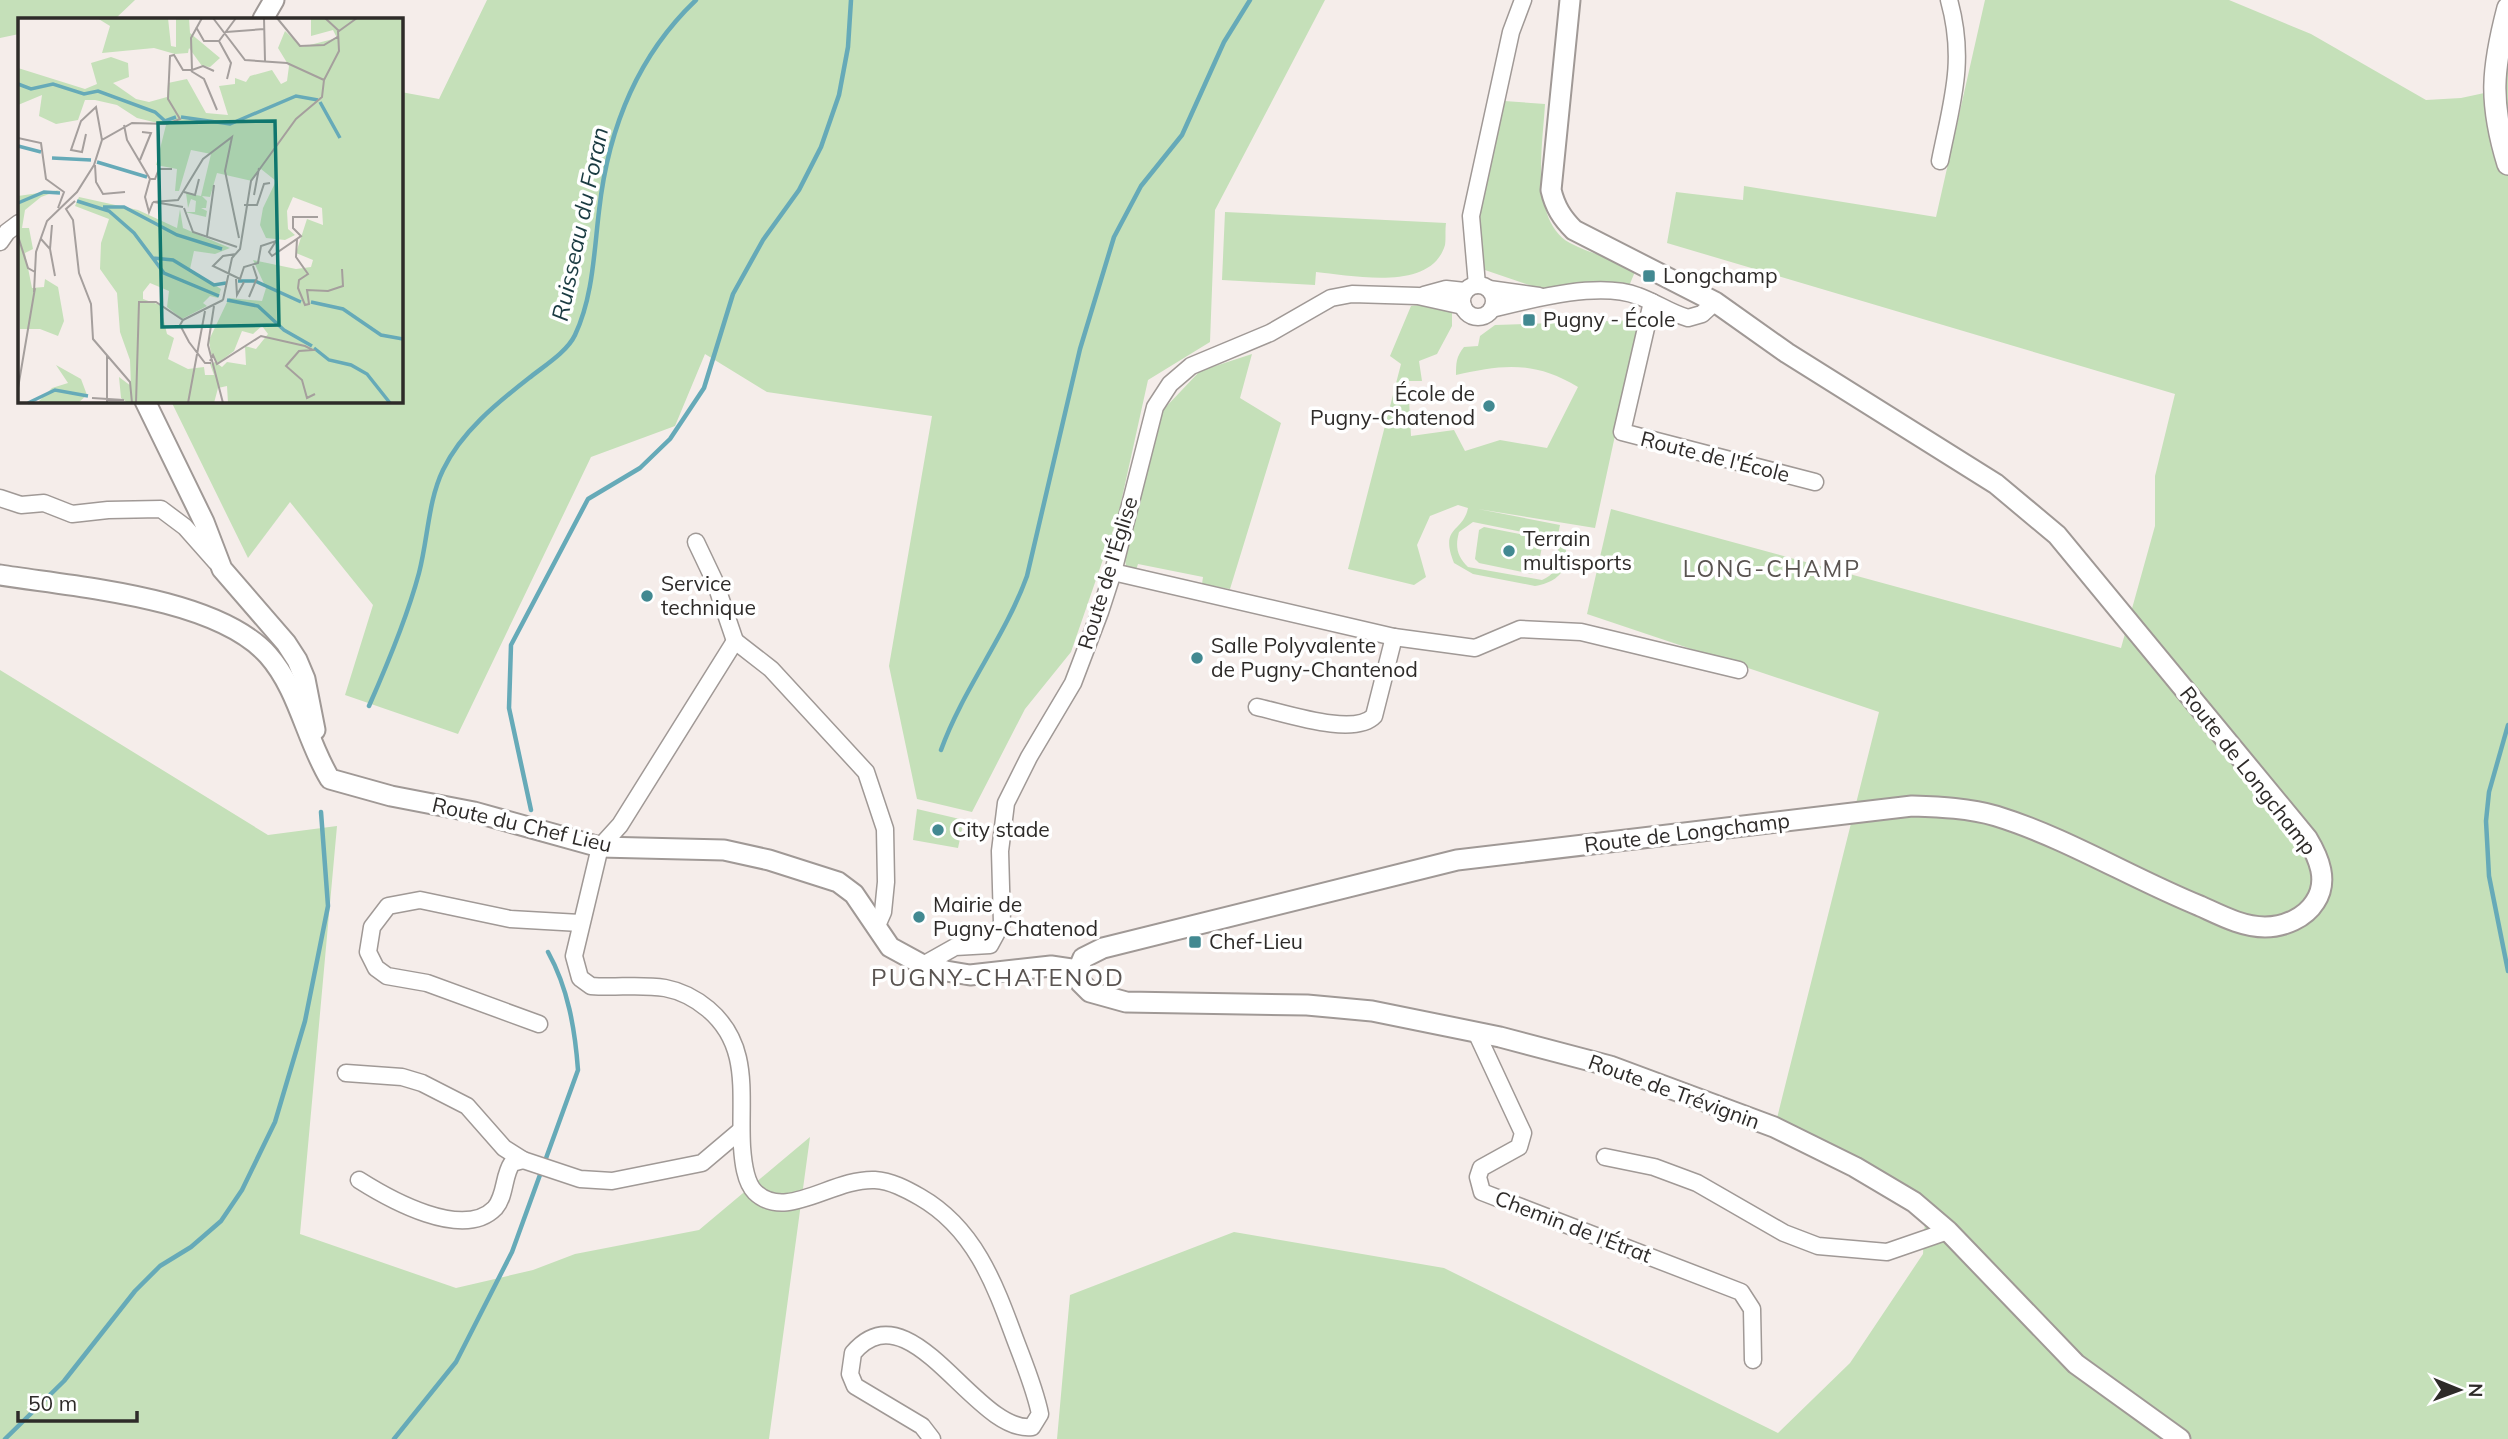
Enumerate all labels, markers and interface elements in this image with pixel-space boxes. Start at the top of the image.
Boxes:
inset map [18,18,402,402]
water label: Ruisseau du Foran [545,124,614,323]
place label: Longchamp [1663,262,1778,288]
marker: Longchamp [1641,268,1657,284]
place label: Pugny - École [1543,306,1675,332]
marker: Pugny - École [1521,312,1537,328]
place label: École de Pugny-Chatenod [1310,380,1475,430]
marker: École de Pugny-Chatenod [1481,398,1497,414]
street label: Route de l'École [1638,425,1792,487]
street label: Route de l'Église [1071,493,1143,652]
place label: Terrain multisports [1523,525,1632,575]
marker: Terrain multisports [1501,543,1517,559]
district label: LONG-CHAMP [1683,554,1861,583]
place label: Service technique [661,570,756,620]
marker: Service technique [639,588,655,604]
place label: Salle Polyvalente de Pugny-Chantenod [1211,632,1418,682]
marker: Salle Polyvalente de Pugny-Chantenod [1189,650,1205,666]
street label: Route de Longchamp [2175,681,2323,860]
street label: Route du Chef Lieu [430,791,615,857]
street label: Route de Longchamp [1583,807,1791,858]
place label: City stade [952,816,1050,842]
marker: City stade [930,822,946,838]
place label: Mairie de Pugny-Chatenod [933,891,1098,941]
marker: Mairie de Pugny-Chatenod [911,909,927,925]
place label: Chef-Lieu [1209,928,1303,954]
marker: Chef-Lieu [1187,934,1203,950]
district label: PUGNY-CHATENOD [871,962,1125,992]
street label: Route de Trévignin [1585,1048,1764,1134]
street label: Chemin de l'Étrat [1491,1184,1655,1268]
north arrow [2424,1355,2494,1425]
scale bar [18,1380,136,1424]
text: N [2464,1383,2488,1398]
text: 50 m [28,1390,77,1416]

